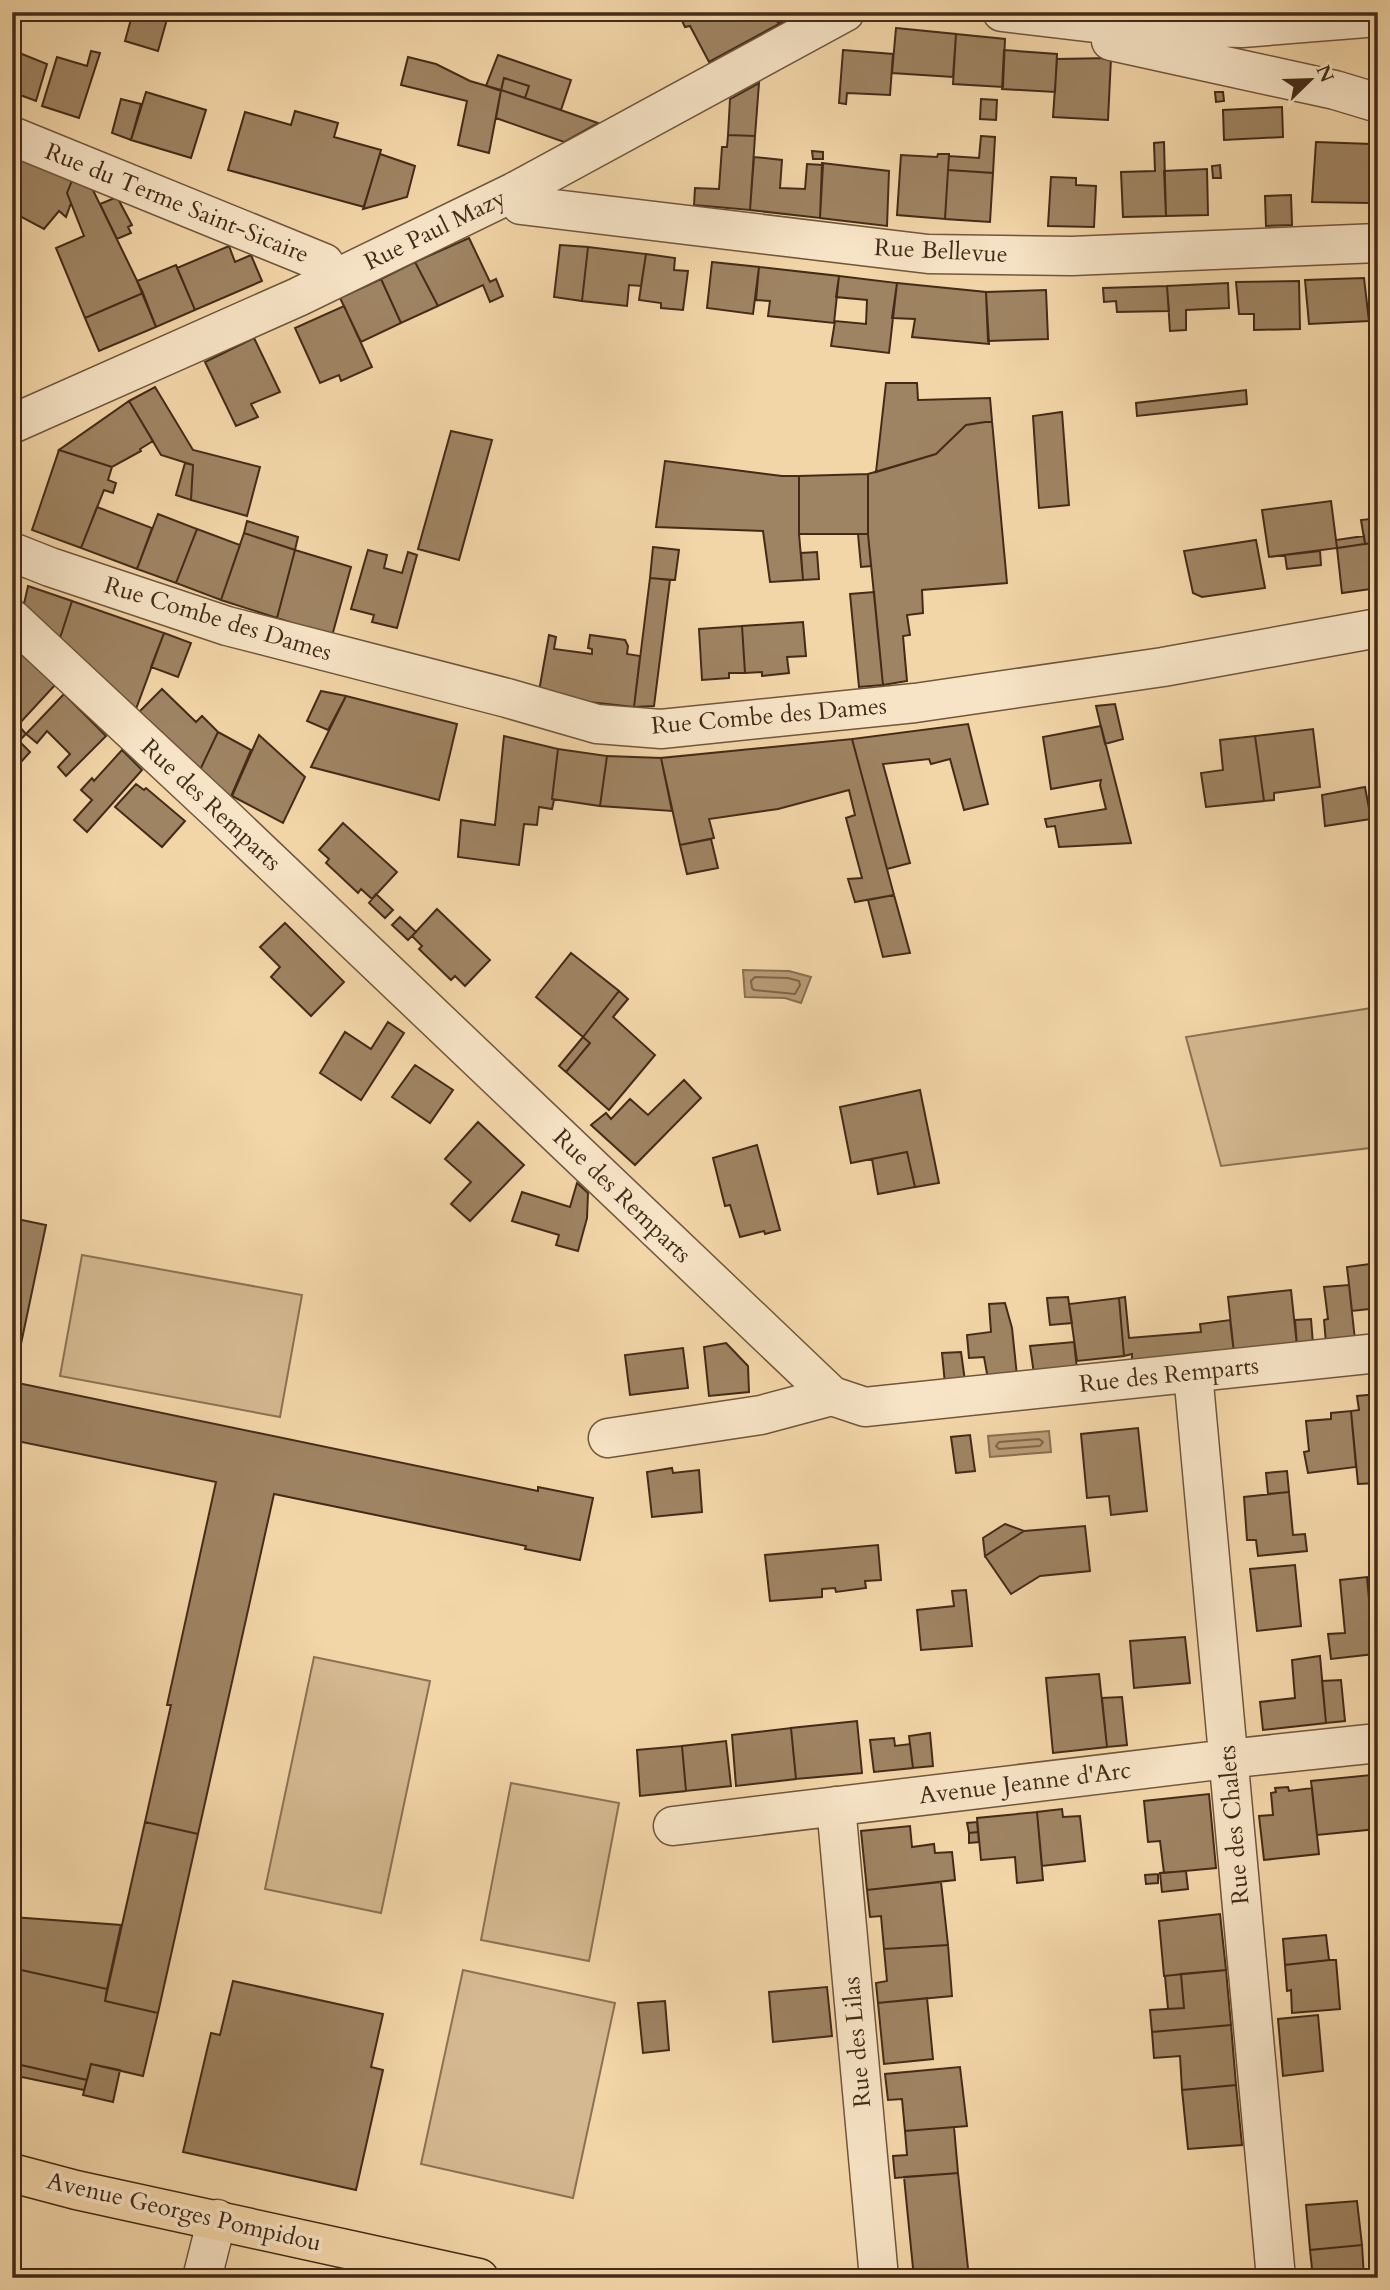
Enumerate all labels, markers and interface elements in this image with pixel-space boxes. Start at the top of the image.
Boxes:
north arrow [1274,46,1344,116]
text: N [1310,61,1340,87]
street label: Rue du Terme Saint-Sicaire [40,135,314,271]
street label: Rue Paul Mazy [359,181,512,279]
street label: Rue Bellevue [873,231,1009,271]
street label: Rue Combe des Dames [100,569,336,669]
street label: Rue Combe des Dames [650,689,888,743]
street label: Rue des Remparts [134,731,288,879]
street label: Rue des Remparts [546,1121,698,1271]
street label: Rue des Remparts [1077,1349,1261,1401]
street label: Rue des Chalets [1211,1744,1257,1906]
street label: Avenue Jeanne d'Arc [917,1754,1133,1812]
street label: Rue des Lilas [835,1975,879,2109]
street label: Avenue Georges Pompidou [44,2164,324,2260]

